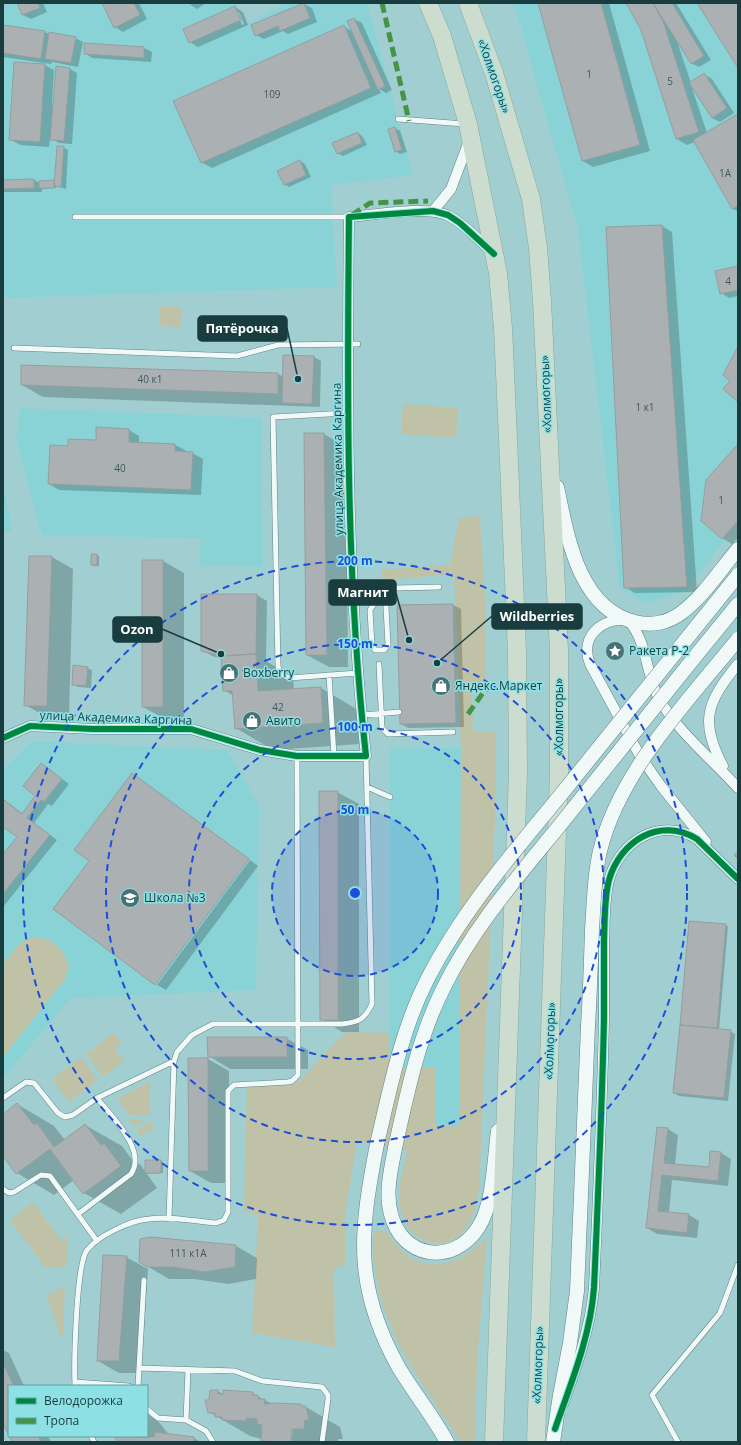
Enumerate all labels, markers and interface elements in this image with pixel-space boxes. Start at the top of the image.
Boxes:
street label: «Холмогоры» [474,36,515,115]
house number: 1 [586,67,592,81]
house number: 5 [667,74,673,88]
house number: 109 [263,87,281,101]
house number: 1А [719,166,732,180]
house number: 4 [725,274,731,288]
callout: Пятёрочка [198,316,287,341]
text: Пятёрочка [206,319,278,337]
street label: «Холмогоры» [536,355,555,433]
house number: 40 к1 [138,372,162,386]
street label: улица Академика Каргина [328,383,347,535]
house number: 1 к1 [635,400,655,414]
house number: 40 [114,461,126,475]
house number: 1 [718,493,724,507]
text: 200 m [337,552,373,569]
callout: Магнит [329,580,396,605]
text: Магнит [337,583,389,601]
callout: Wildberries [492,604,582,629]
text: Wildberries [500,607,574,625]
callout: Ozon [113,617,162,642]
text: Ozon [120,620,154,638]
text: 150 m [337,635,373,652]
place icon: Ракета Р-2 [604,640,626,662]
place label: Ракета Р-2 [629,642,689,659]
shop icon: Boxberry [218,662,240,684]
place label: Boxberry [243,664,295,681]
shop icon: Яндекс.Маркет [430,675,452,697]
place label: Яндекс.Маркет [455,677,543,694]
street label: «Холмогоры» [550,678,567,756]
house number: 42 [272,700,284,714]
street label: улица Академика Каргина [39,706,193,729]
shop icon: Авито [241,710,263,732]
place label: Авито [266,712,301,729]
text: 100 m [337,718,373,735]
text: 50 m [341,801,369,818]
centre of rings [348,886,362,900]
school or university icon: Школа №3 [119,887,141,909]
place label: Школа №3 [144,889,206,906]
street label: «Холмогоры» [540,1002,559,1080]
house number: 111 к1А [170,1246,207,1260]
street label: «Холмогоры» [528,1326,547,1404]
legend [8,1385,148,1437]
text: Велодорожка [44,1392,123,1409]
text: Тропа [44,1412,79,1429]

